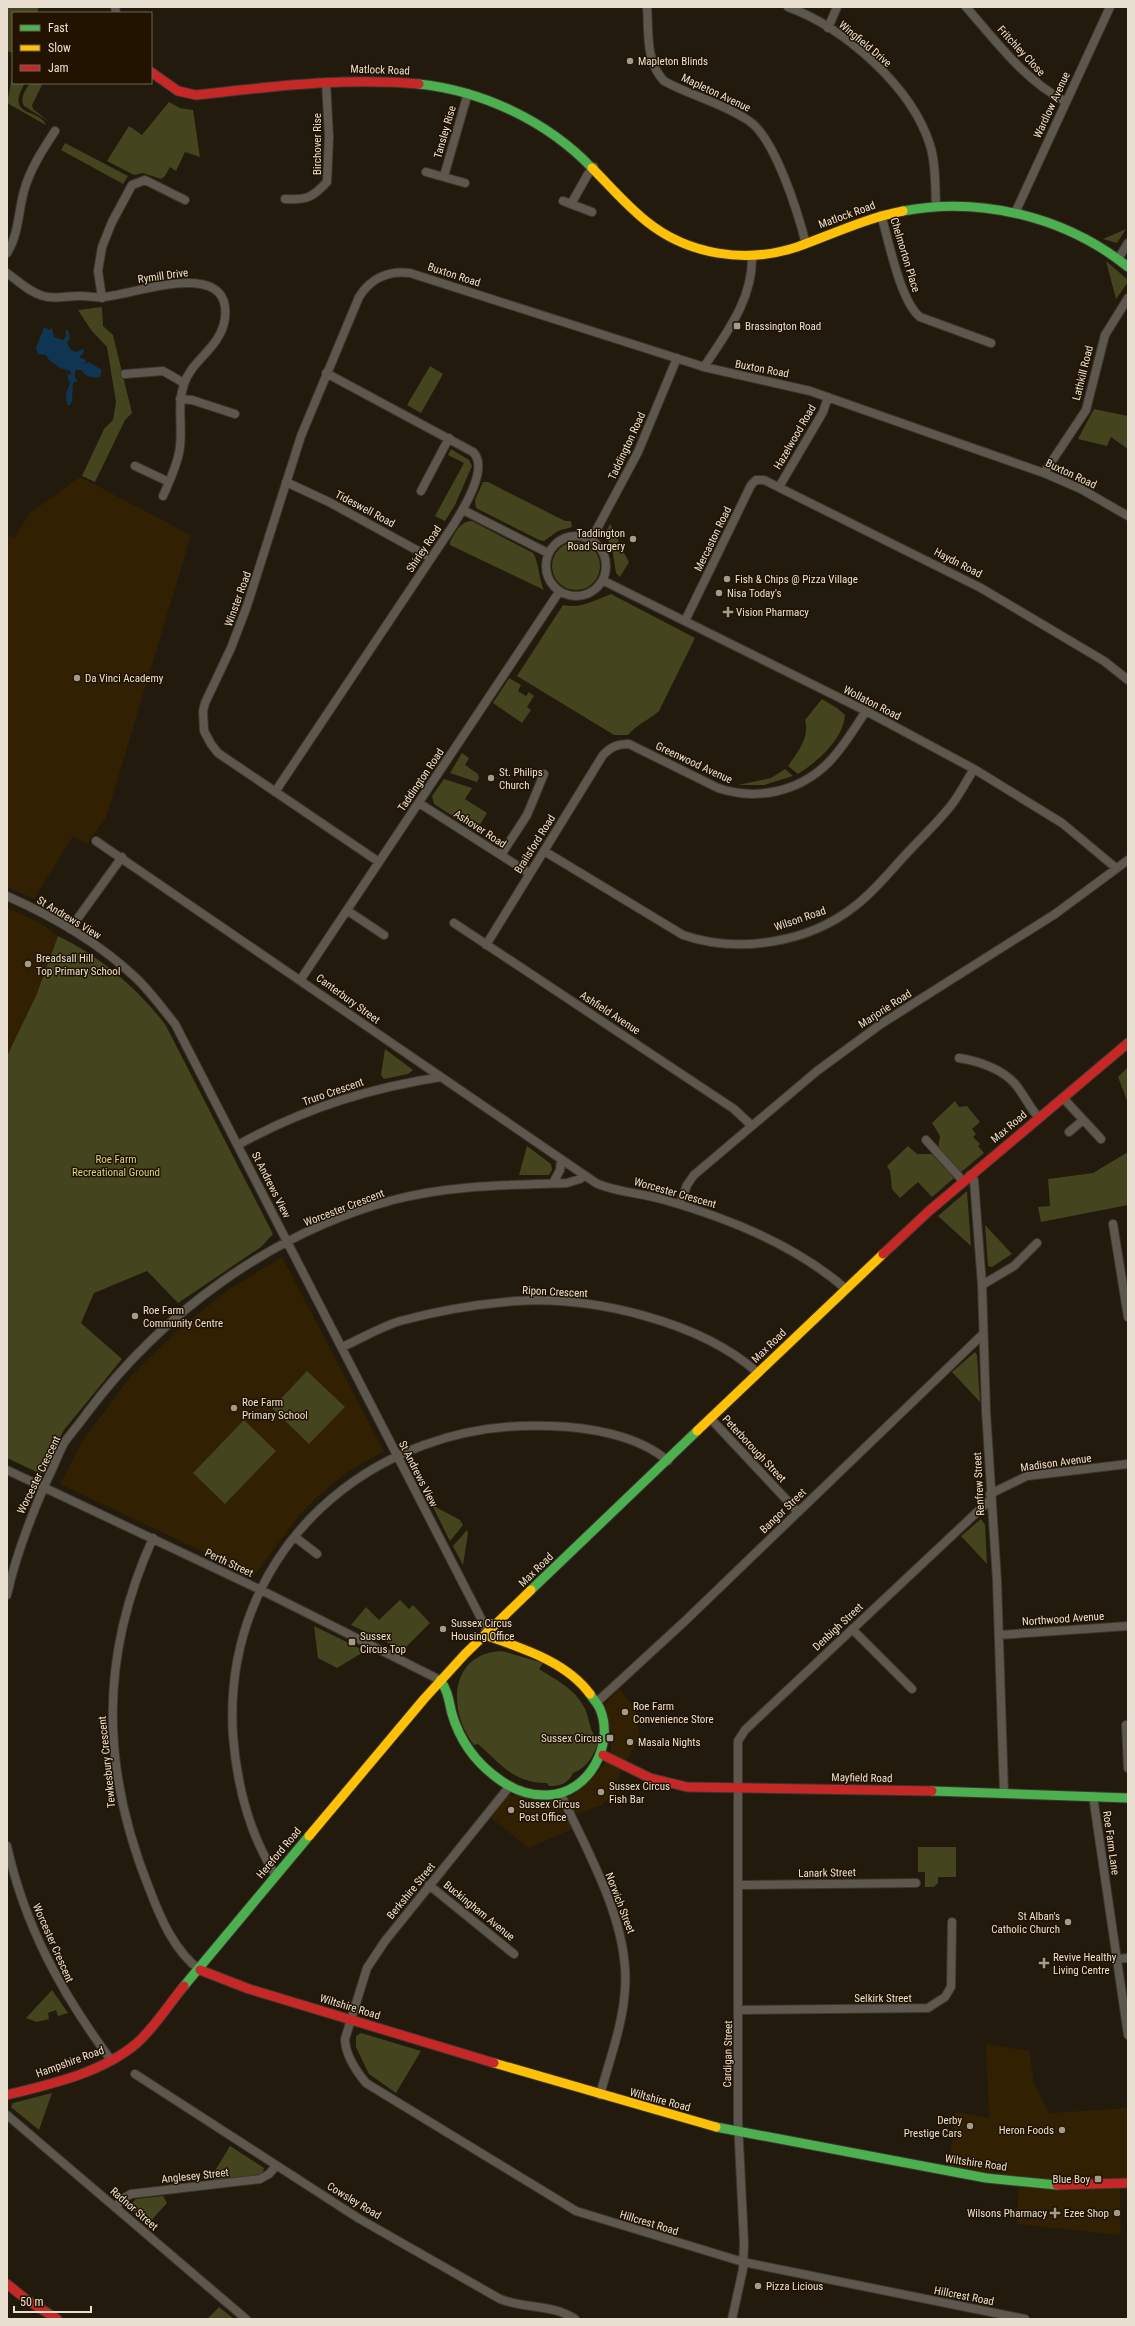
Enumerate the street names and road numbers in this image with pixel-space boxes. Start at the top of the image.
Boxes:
street label: Wingfield Drive [836,18,894,70]
street label: Fritchley Close [994,23,1048,79]
street label: Matlock Road [350,62,410,78]
street label: Wardlow Avenue [1031,70,1073,140]
street label: Mapleton Avenue [679,71,753,115]
street label: Tansley Rise [431,104,459,160]
street label: Birchover Rise [311,113,324,175]
street label: Matlock Road [817,199,877,231]
street label: Chelmorton Place [887,216,923,294]
street label: Buxton Road [426,260,482,290]
street label: Rymill Drive [137,266,189,286]
street label: Lathkill Road [1070,344,1096,402]
street label: Buxton Road [734,357,790,381]
street label: Hazelwood Road [771,402,819,472]
street label: Taddington Road [606,410,648,482]
street label: Buxton Road [1043,457,1099,491]
street label: Tideswell Road [333,488,397,530]
street label: Mercaston Road [692,504,734,574]
street label: Shirley Road [404,523,444,575]
street label: Haydn Road [932,545,984,581]
street label: Winster Road [222,570,254,628]
street label: Wollaton Road [841,683,903,723]
street label: Greenwood Avenue [654,740,734,786]
street label: Taddington Road [395,746,447,814]
street label: Ashover Road [451,807,509,851]
street label: Brailsford Road [512,812,558,876]
street label: St Andrews View [34,894,104,942]
street label: Wilson Road [772,904,828,934]
street label: Canterbury Street [314,972,382,1026]
street label: Marjorie Road [856,987,914,1031]
street label: Ashfield Avenue [577,989,643,1037]
street label: Truro Crescent [301,1075,365,1109]
street label: Max Road [988,1108,1030,1146]
street label: St Andrews View [249,1150,293,1220]
street label: Worcester Crescent [632,1175,718,1211]
street label: Worcester Crescent [302,1187,386,1229]
street label: Ripon Crescent [522,1284,588,1300]
street label: Max Road [749,1326,789,1366]
street label: Peterborough Street [720,1413,788,1485]
street label: Worcester Crescent [15,1434,63,1516]
street label: St Andrews View [396,1439,440,1509]
street label: Renfrew Street [971,1452,987,1516]
street label: Madison Avenue [1020,1452,1092,1474]
street label: Bangor Street [757,1486,809,1536]
street label: Perth Street [203,1546,255,1580]
street label: Max Road [516,1550,556,1590]
street label: Denbigh Street [810,1601,866,1653]
street label: Northwood Avenue [1021,1610,1105,1628]
street label: Tewkesbury Crescent [96,1715,118,1809]
street label: Mayfield Road [831,1771,893,1785]
street label: Roe Farm Lane [1100,1810,1122,1876]
street label: Hereford Road [254,1825,304,1881]
street label: Berkshire Street [384,1860,438,1922]
street label: Lanark Street [798,1866,856,1880]
street label: Norwich Street [602,1871,638,1935]
street label: Buckingham Avenue [441,1878,517,1944]
street label: Worcester Crescent [30,1902,76,1984]
street label: Wiltshire Road [318,1992,382,2022]
street label: Selkirk Street [854,1992,912,2005]
street label: Cardigan Street [721,2020,735,2088]
street label: Hampshire Road [34,2044,106,2080]
street label: Wiltshire Road [628,2086,692,2114]
street label: Wiltshire Road [944,2152,1008,2174]
street label: Anglesey Street [161,2166,229,2186]
street label: Cowsley Road [325,2180,383,2222]
street label: Radnor Street [107,2185,161,2233]
street label: Hillcrest Road [618,2208,680,2238]
street label: Hillcrest Road [933,2284,995,2308]

